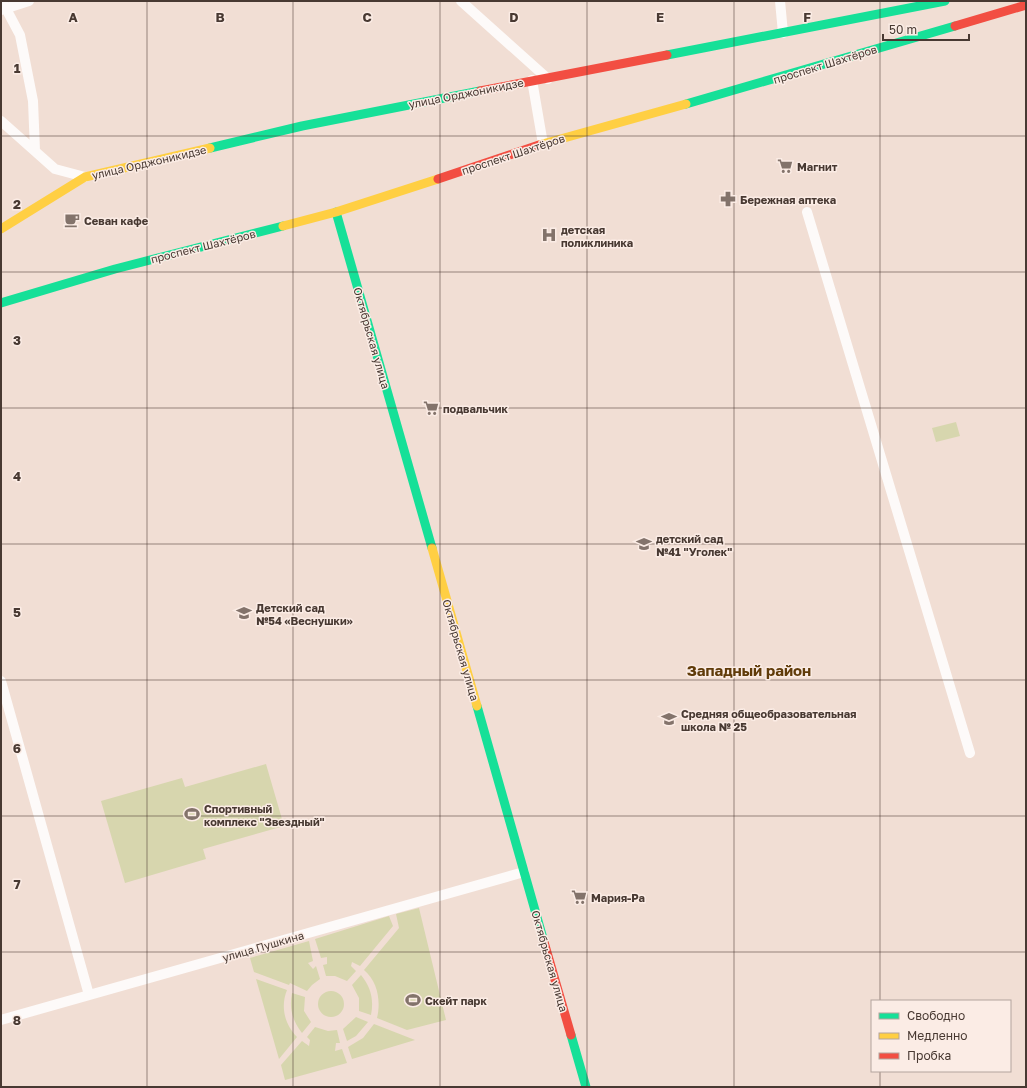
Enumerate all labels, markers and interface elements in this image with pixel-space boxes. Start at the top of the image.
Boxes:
text: A [68,9,78,25]
text: B [215,9,225,25]
text: C [362,9,372,25]
text: D [509,9,519,25]
text: E [656,9,664,25]
text: F [803,9,811,25]
scale bar [883,16,969,42]
text: 50 m [889,22,917,37]
street label: проспект Шахтёров [772,42,878,86]
text: 1 [14,60,21,76]
street label: улица Орджоникидзе [407,75,525,111]
street label: проспект Шахтёров [460,131,566,177]
street label: улица Орджоникидзе [91,143,207,181]
supermarket icon: Магнит [776,157,794,175]
place label: Магнит [797,160,838,173]
pharmacy icon: Бережная аптека [719,190,737,208]
place label: Бережная аптека [740,193,836,206]
text: 2 [13,196,21,212]
cafe icon: Севан кафе [63,211,81,229]
place label: Севан кафе [84,214,149,227]
place label: детская поликлиника [561,223,633,249]
hospital icon: детская поликлиника [540,226,558,244]
street label: проспект Шахтёров [149,227,257,265]
street label: Октябрьская улица [351,286,393,390]
text: 3 [13,332,21,348]
supermarket icon: подвальчик [422,399,440,417]
place label: подвальчик [443,402,508,415]
text: 4 [13,468,21,484]
place label: детский сад №41 "Уголек" [656,532,732,558]
school or university icon: детский сад №41 "Уголек" [635,535,653,553]
street label: Октябрьская улица [440,598,482,702]
place label: Детский сад №54 «Веснушки» [256,601,353,627]
text: 5 [13,604,21,620]
school or university icon: Детский сад №54 «Веснушки» [235,604,253,622]
district label: Западный район [687,661,811,679]
place label: Средняя общеобразовательная школа № 25 [681,707,856,733]
school or university icon: Средняя общеобразовательная школа № 25 [660,710,678,728]
text: 6 [13,740,21,756]
place label: Спортивный комплекс "Звездный" [204,802,325,828]
sports icon: Спортивный комплекс "Звездный" [183,805,201,823]
text: 7 [13,876,21,892]
supermarket icon: Мария-Ра [570,888,588,906]
place label: Мария-Ра [591,891,645,904]
street label: Октябрьская улица [529,909,571,1013]
street label: улица Пушкина [221,928,305,964]
sports icon: Скейт парк [404,991,422,1009]
place label: Скейт парк [425,994,487,1007]
legend [871,1000,1011,1072]
text: Свободно [907,1008,965,1023]
text: 8 [13,1012,21,1028]
text: Медленно [907,1028,967,1043]
text: Пробка [907,1048,951,1063]

